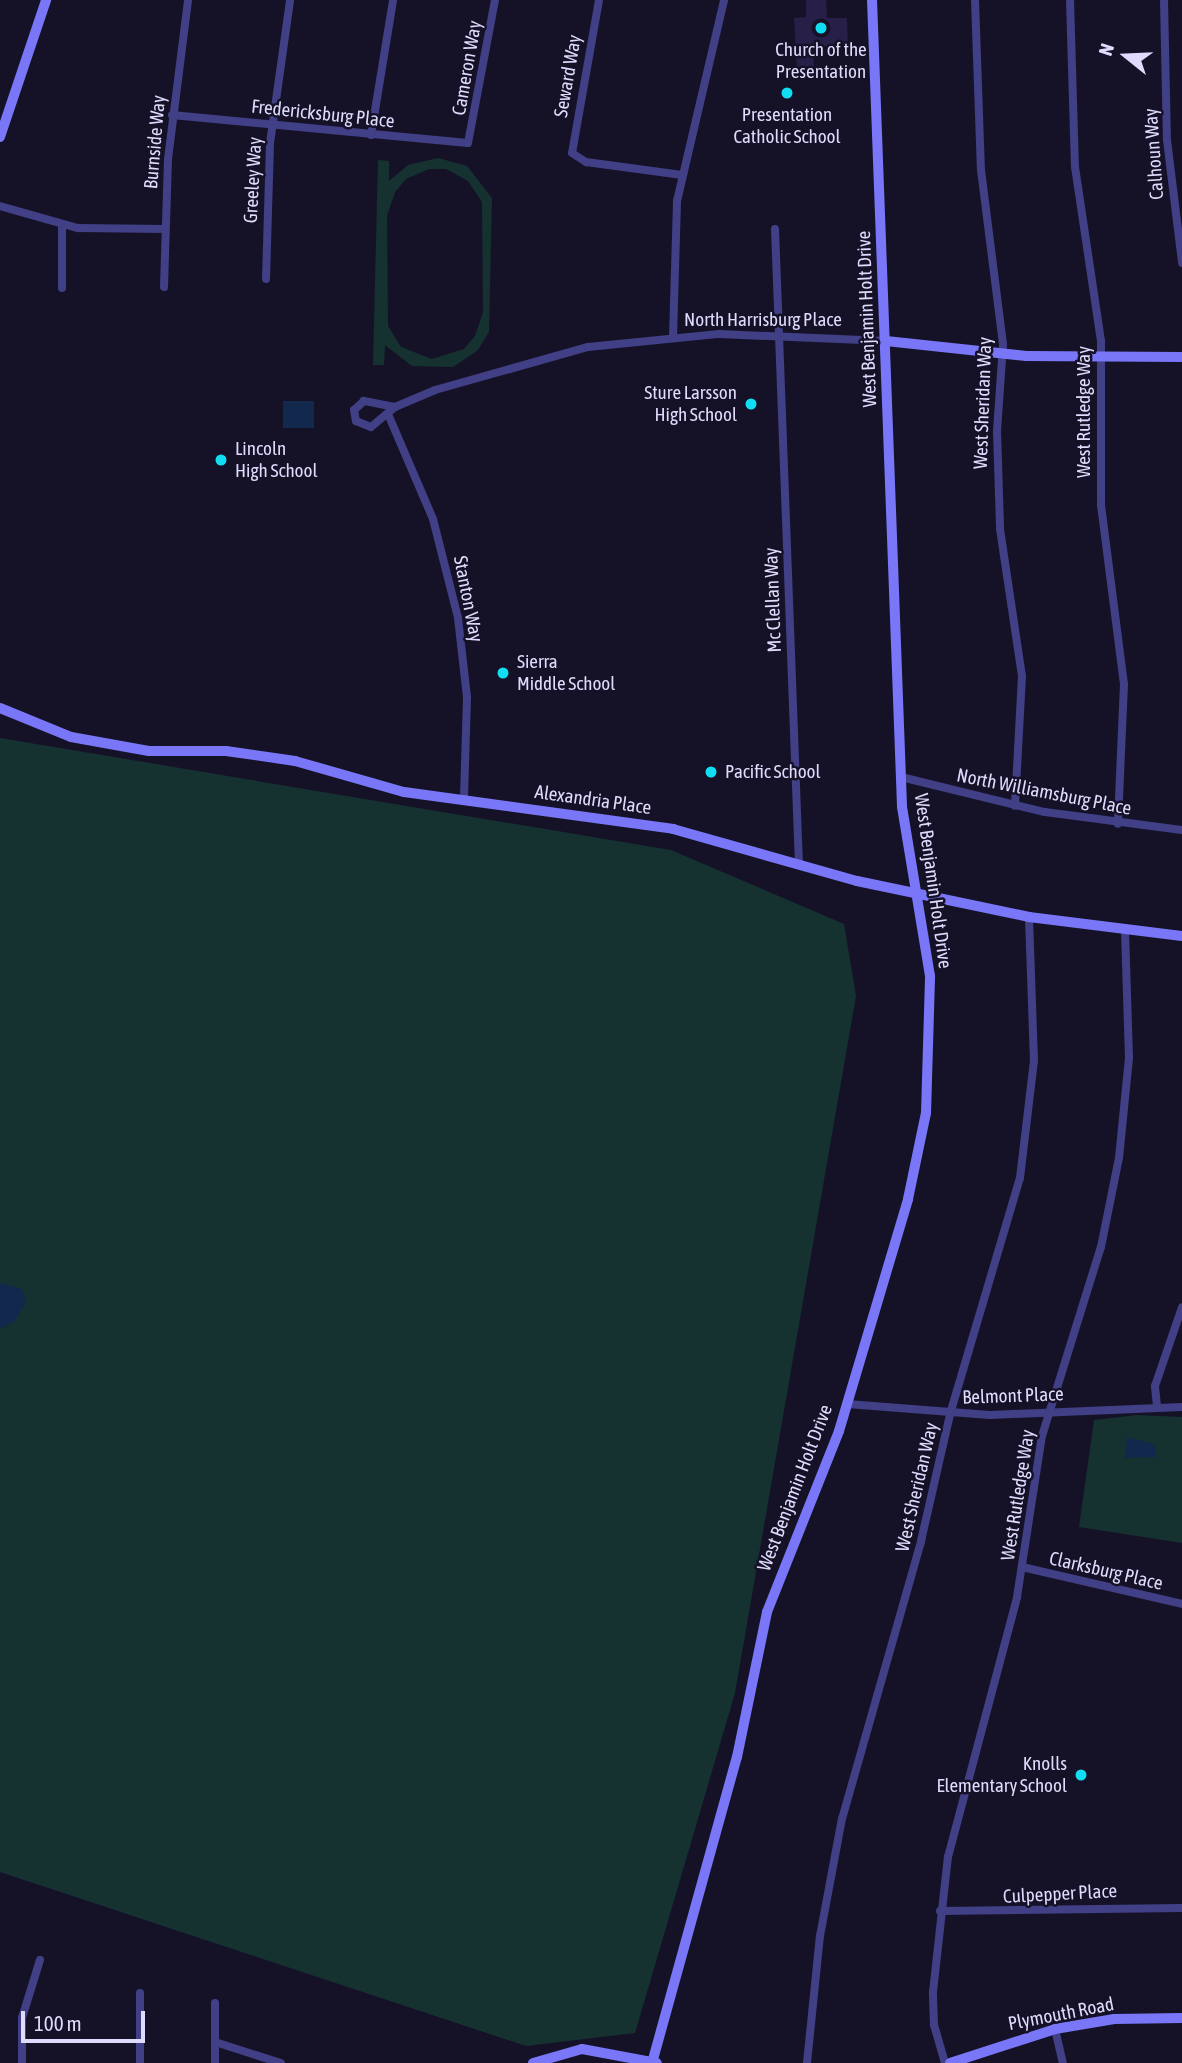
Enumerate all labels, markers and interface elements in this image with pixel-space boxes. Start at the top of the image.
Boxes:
street label: Cameron Way [447,19,487,117]
marker: Church of the Presentation [813,20,829,36]
north arrow [1091,21,1161,91]
street label: Seward Way [550,33,586,119]
place label: Church of the Presentation [775,39,867,83]
text: N [1094,41,1118,58]
marker: Presentation Catholic School [779,85,795,101]
street label: Burnside Way [140,94,170,190]
street label: Fredericksburg Place [250,95,396,133]
place label: Presentation Catholic School [733,104,841,148]
street label: Calhoun Way [1139,108,1169,200]
street label: Greeley Way [239,136,267,224]
street label: West Benjamin Holt Drive [853,230,881,408]
street label: North Harrisburg Place [684,309,842,331]
street label: West Sheridan Way [969,337,997,469]
street label: West Rutledge Way [1073,346,1095,478]
place label: Sture Larsson High School [644,382,737,426]
marker: Sture Larsson High School [743,396,759,412]
place label: Lincoln High School [235,438,318,482]
marker: Lincoln High School [213,452,229,468]
street label: Mc Clellan Way [760,547,786,653]
street label: Stanton Way [448,554,488,644]
place label: Sierra Middle School [517,651,615,695]
marker: Sierra Middle School [495,665,511,681]
place label: Pacific School [725,761,821,783]
marker: Pacific School [703,764,719,780]
street label: North Williamsburg Place [955,764,1133,820]
street label: Alexandria Place [533,781,653,819]
street label: West Benjamin Holt Drive [909,792,957,970]
street label: Belmont Place [962,1383,1064,1409]
street label: West Benjamin Holt Drive [753,1402,837,1574]
street label: West Sheridan Way [891,1420,943,1554]
street label: West Rutledge Way [996,1428,1040,1562]
street label: Clarksburg Place [1047,1547,1165,1595]
place label: Knolls Elementary School [936,1753,1067,1797]
marker: Knolls Elementary School [1073,1767,1089,1783]
street label: Culpepper Place [1002,1880,1118,1908]
street label: Plymouth Road [1006,1993,1116,2035]
scale bar [24,1996,149,2040]
text: 100 m [34,2011,82,2035]

